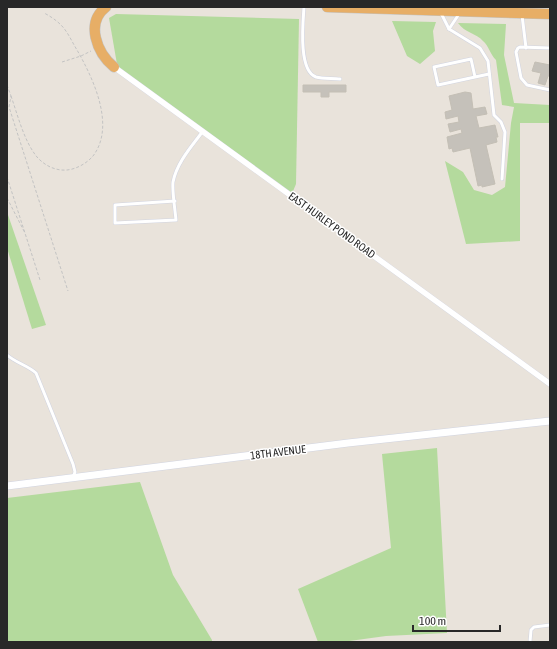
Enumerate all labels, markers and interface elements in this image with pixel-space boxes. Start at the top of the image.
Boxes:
street label: EAST HURLEY POND ROAD [286,190,378,260]
street label: 18TH AVENUE [249,443,307,461]
scale bar [413,607,500,633]
text: 100 m [419,614,446,628]

